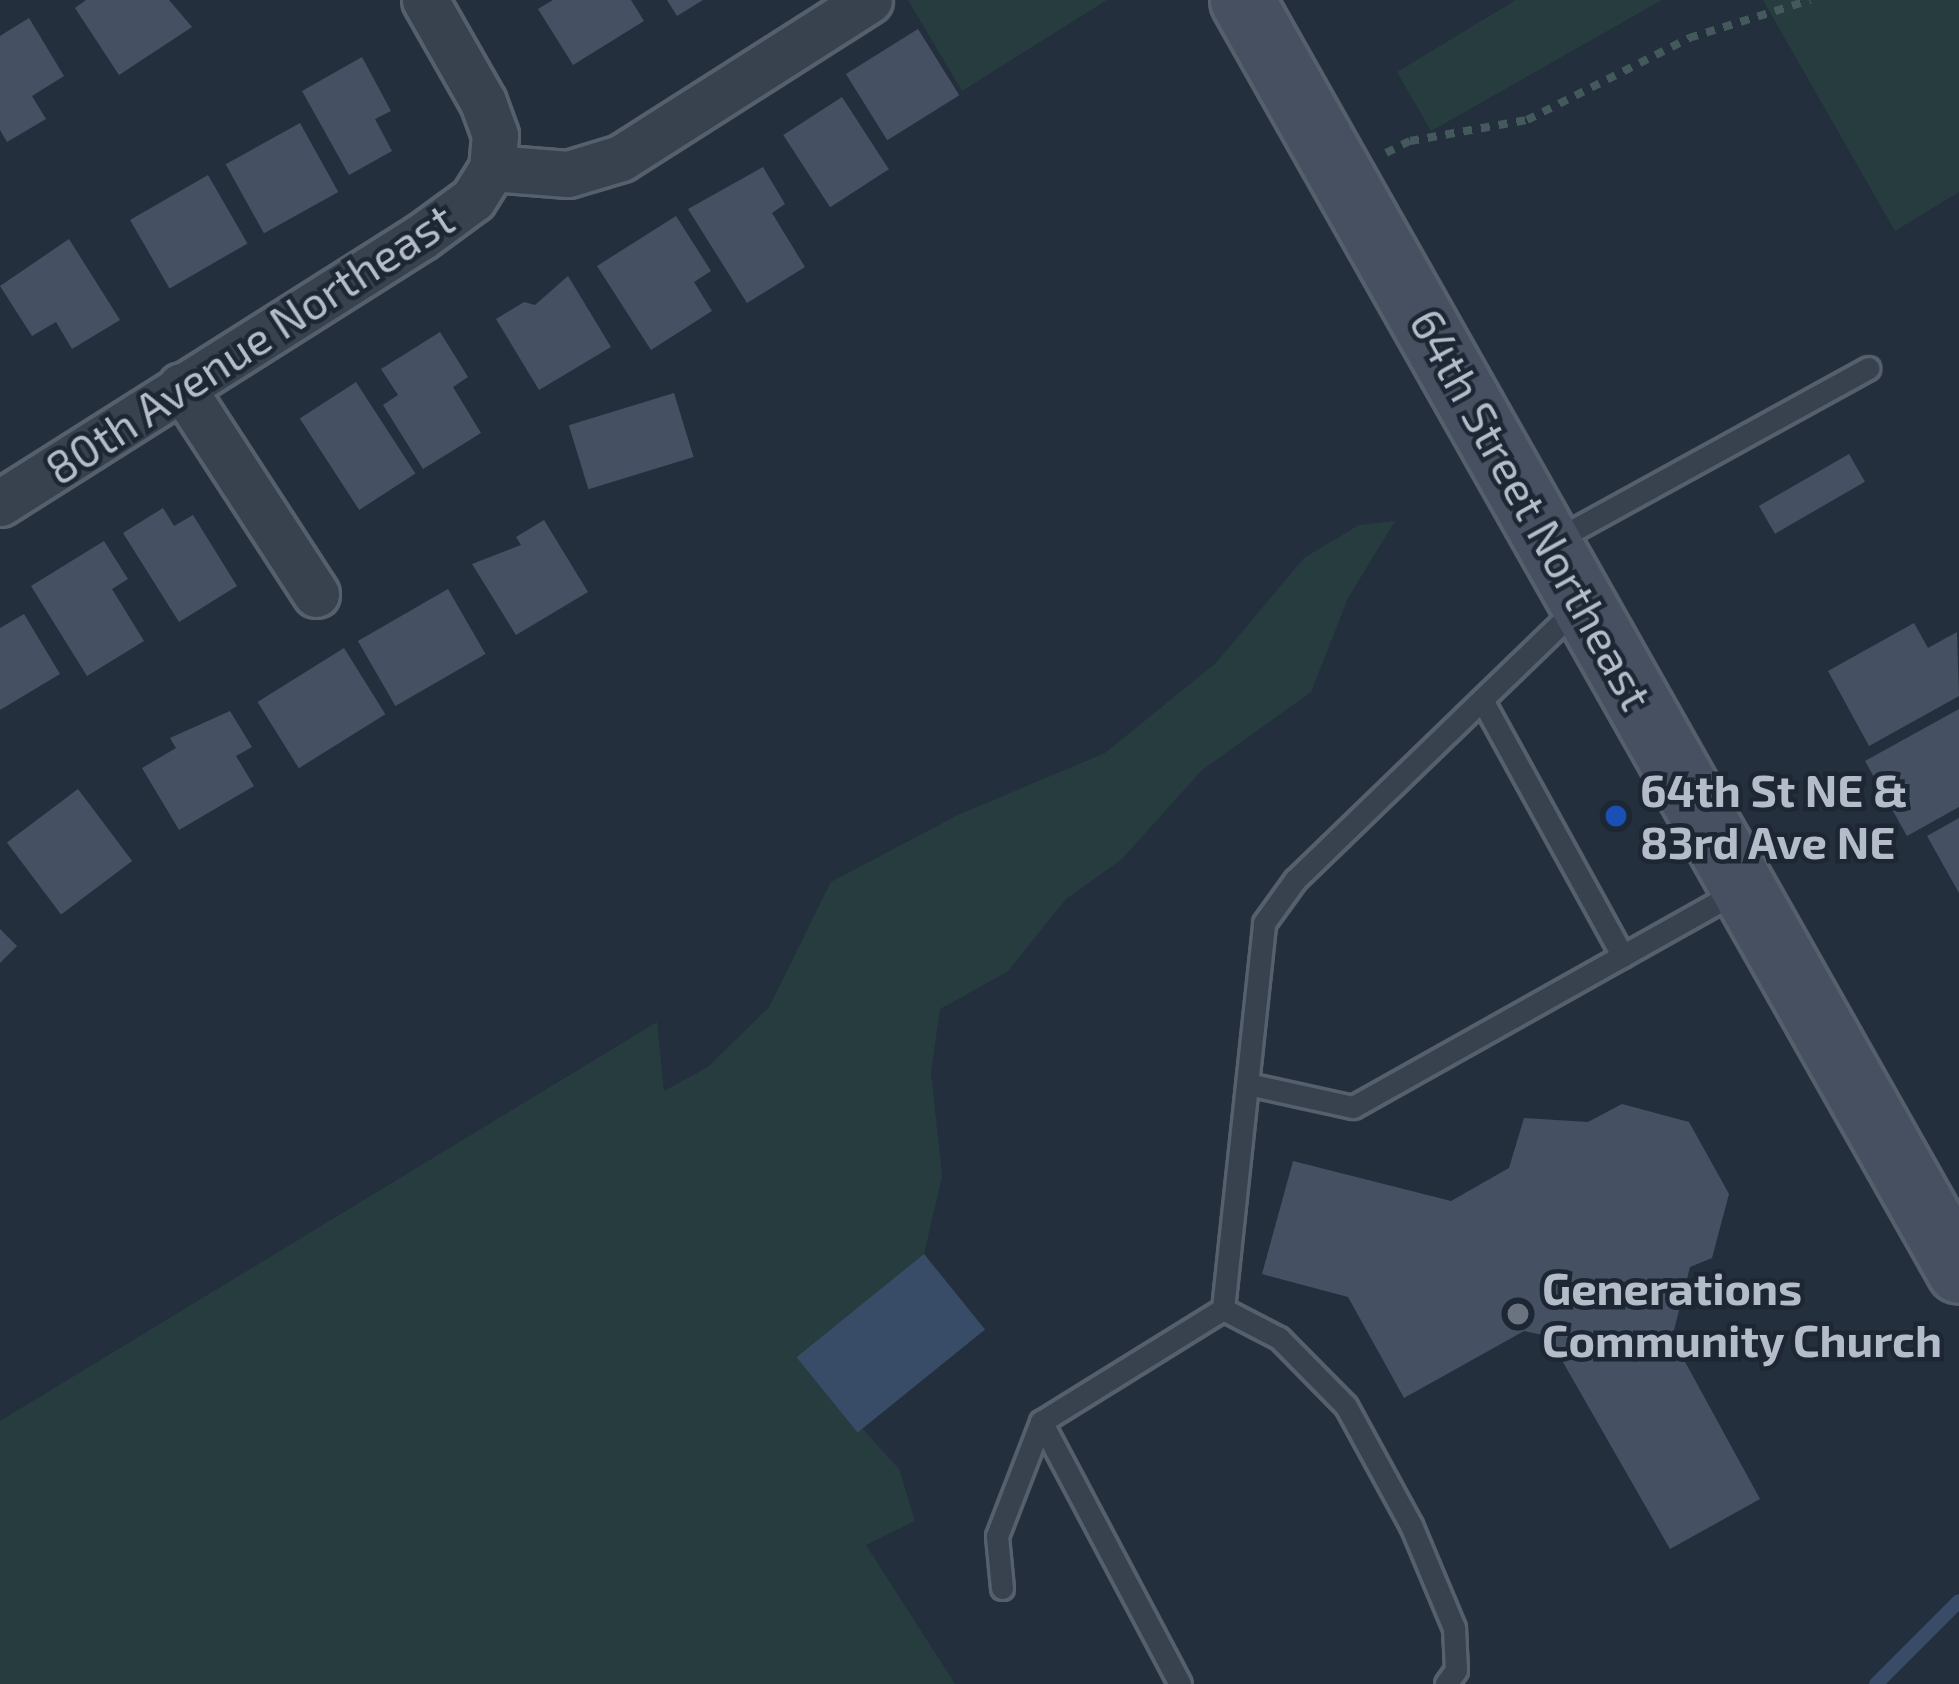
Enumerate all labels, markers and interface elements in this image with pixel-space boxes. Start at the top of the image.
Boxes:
street label: 80th Avenue Northeast [35,191,463,495]
street label: 64th Street Northeast [1399,299,1665,719]
place label: 64th St NE & 83rd Ave NE [1640,763,1908,869]
marker: 64th St NE & 83rd Ave NE [1603,803,1629,829]
place label: Generations Community Church [1542,1261,1943,1367]
marker: Generations Community Church [1505,1301,1531,1327]

